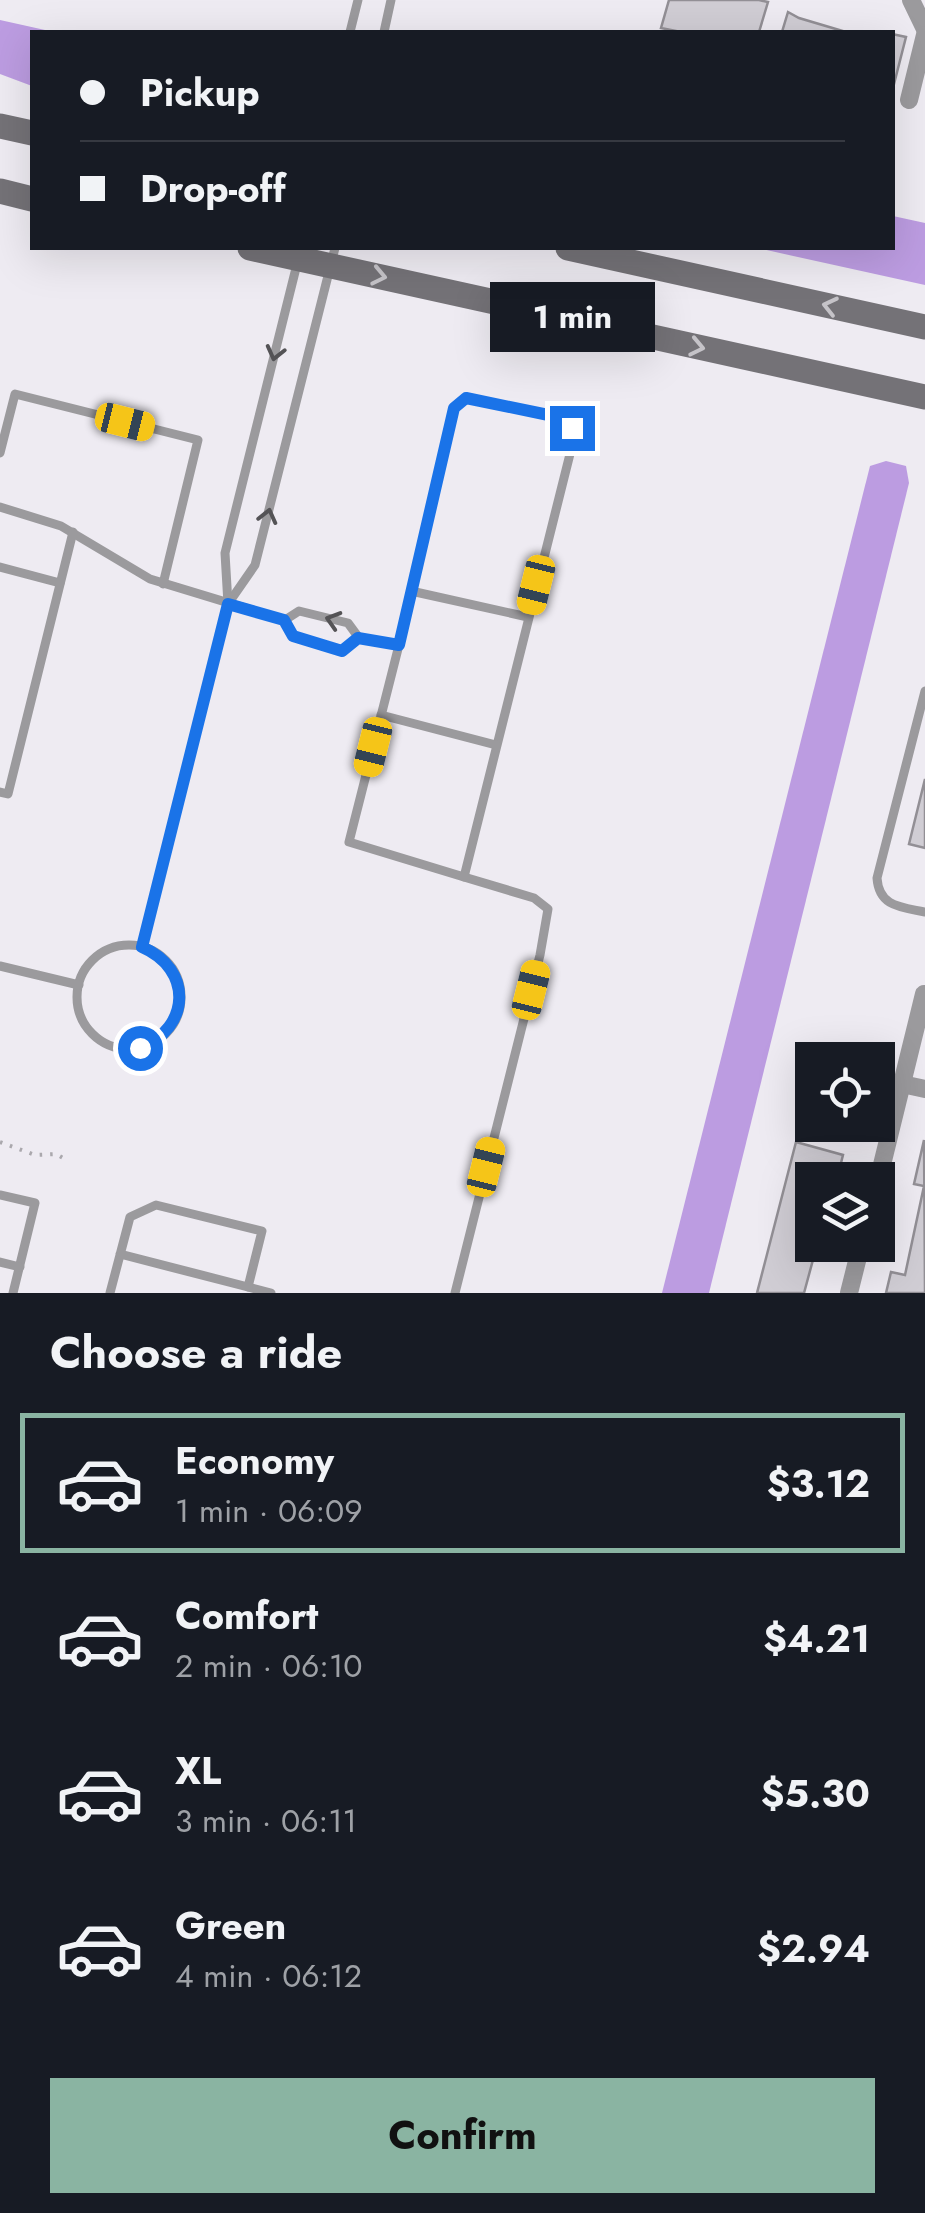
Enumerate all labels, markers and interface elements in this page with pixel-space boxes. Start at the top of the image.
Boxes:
text: Pickup [140,65,260,120]
text: Drop-off [140,161,286,216]
one-way arrow [370,265,387,286]
callout: 1 min [490,283,654,353]
text: 1 min [533,294,612,340]
one-way arrow [822,297,839,318]
one-way arrow [688,335,705,356]
one-way arrow [266,344,287,361]
car [92,400,158,444]
route end [550,406,595,451]
one-way arrow [256,508,277,525]
car [514,552,558,618]
one-way arrow [326,611,343,632]
car [351,714,395,780]
car [509,957,553,1023]
route start [118,1026,163,1071]
map controls [795,1042,895,1262]
button: locate [795,1042,895,1142]
car [464,1134,508,1200]
button: layers [795,1162,895,1262]
text: Choose a ride [50,1320,342,1385]
text: Economy [175,1433,334,1488]
icon: car [55,1438,145,1528]
text: $3.12 [767,1456,870,1511]
text: 1 min · 06:09 [175,1488,363,1534]
text: Comfort [175,1588,318,1643]
icon: car [55,1593,145,1683]
text: $4.21 [763,1611,870,1666]
text: 2 min · 06:10 [175,1643,363,1689]
text: XL [175,1743,221,1798]
icon: car [55,1748,145,1838]
text: $5.30 [761,1766,870,1821]
text: 3 min · 06:11 [175,1798,357,1844]
text: Green [175,1898,286,1953]
icon: car [55,1903,145,1993]
text: $2.94 [757,1921,870,1976]
text: 4 min · 06:12 [175,1953,362,1999]
button: Confirm [50,2078,875,2193]

